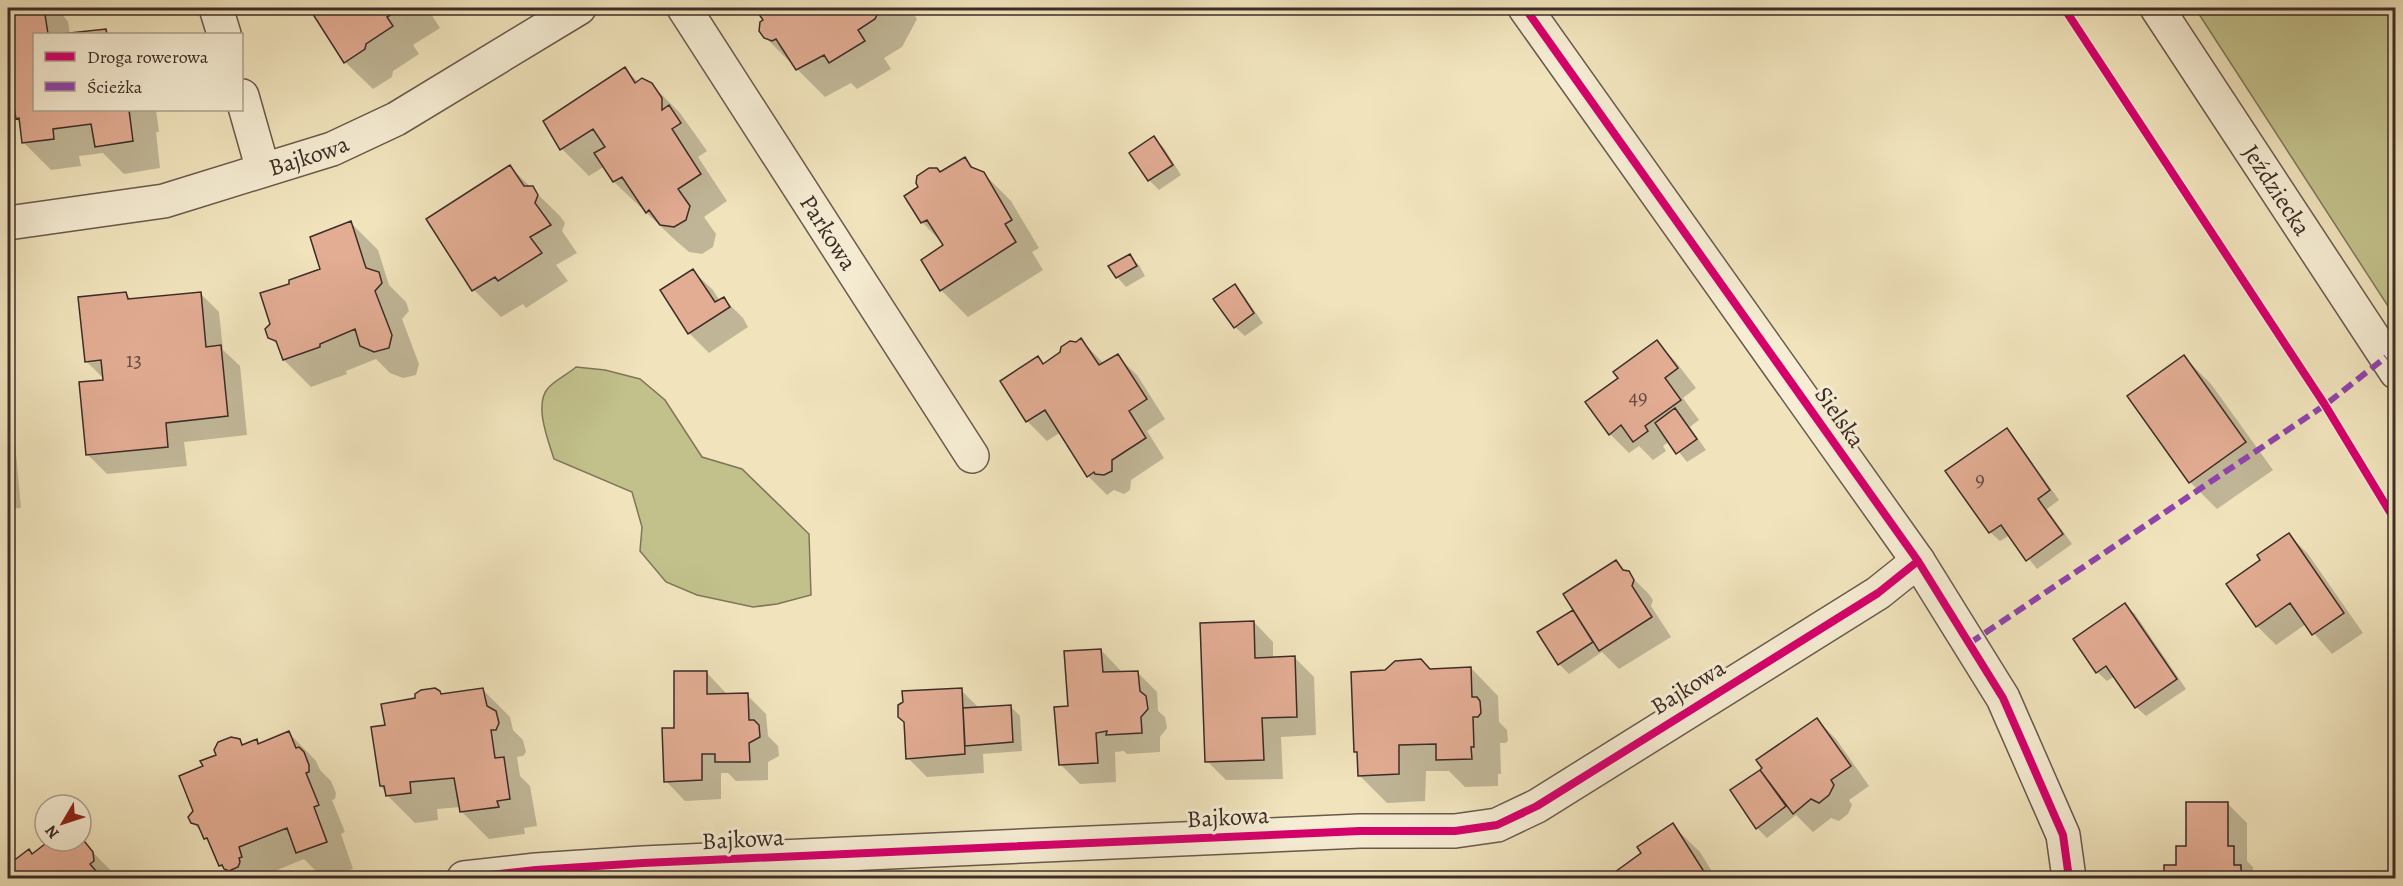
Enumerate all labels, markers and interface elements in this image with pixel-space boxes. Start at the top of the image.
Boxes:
legend [33,33,243,111]
text: Droga rowerowa [87,45,209,69]
text: Ścieżka [87,75,143,99]
street label: Bajkowa [265,127,355,184]
street label: Jeździecka [2235,138,2319,243]
street label: Parkowa [792,189,865,277]
house number: 13 [126,346,142,374]
street label: Sielska [1807,380,1873,455]
house number: 49 [1628,383,1648,411]
house number: 9 [1975,465,1985,493]
street label: Bajkowa [1645,651,1732,722]
north arrow [33,793,93,853]
street label: Bajkowa [1186,799,1271,835]
text: N [40,820,64,843]
street label: Bajkowa [701,821,786,857]

